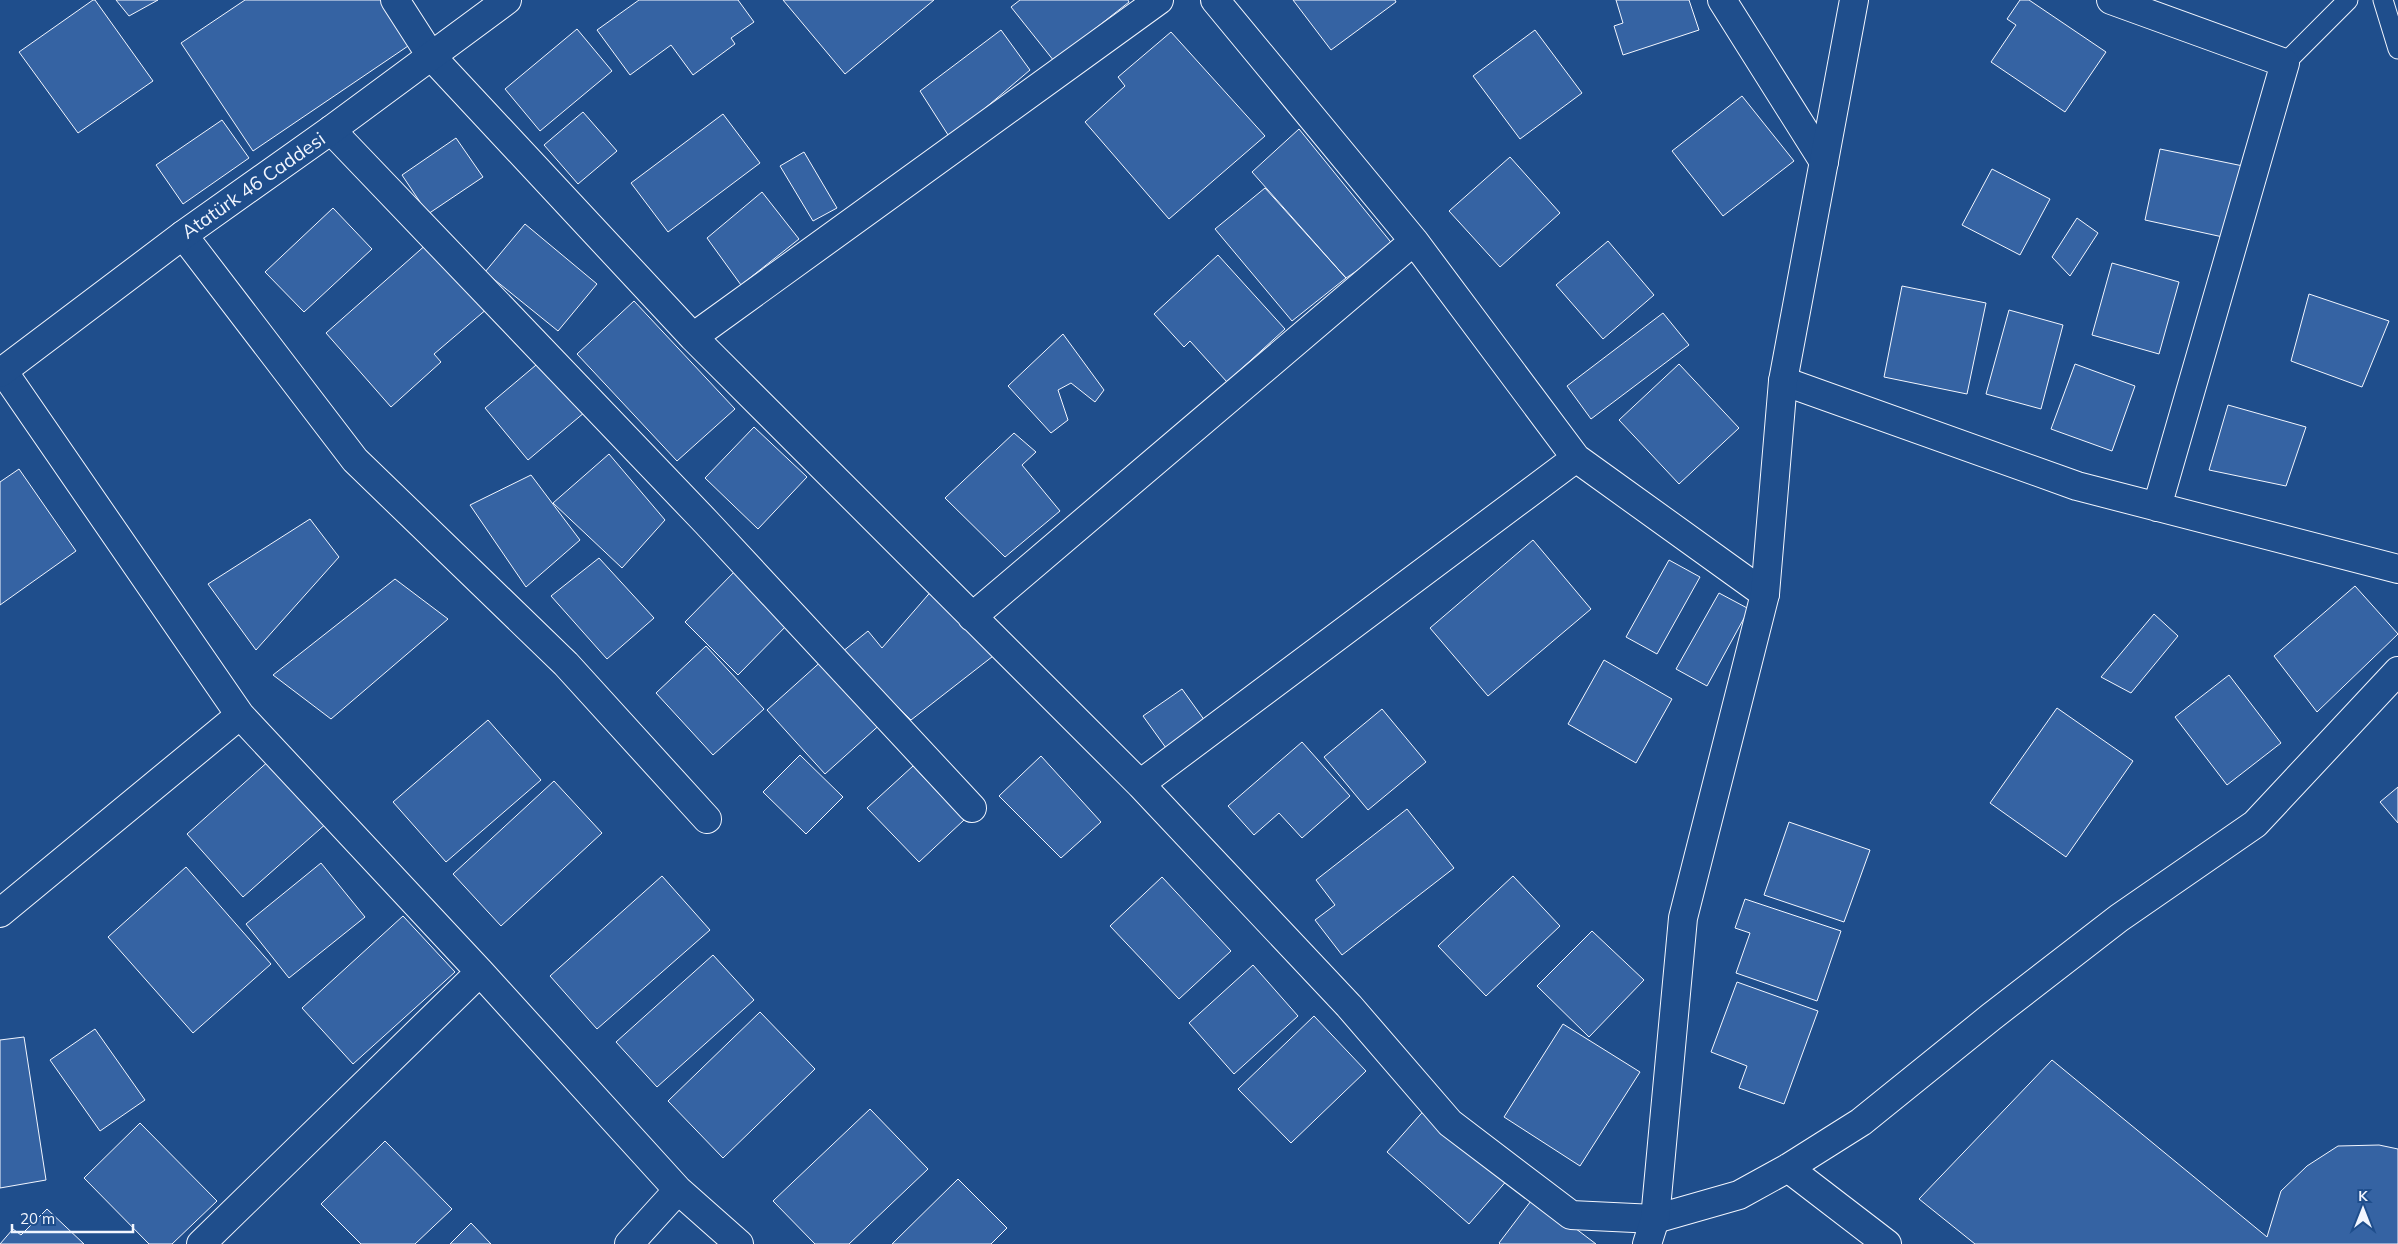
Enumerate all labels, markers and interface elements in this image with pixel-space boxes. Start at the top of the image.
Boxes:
street label: Atatürk 46 Caddesi [177,126,329,244]
north arrow [2338,1184,2388,1234]
text: K [2358,1187,2368,1205]
scale bar [12,1202,134,1234]
text: 20 m [20,1209,55,1228]

